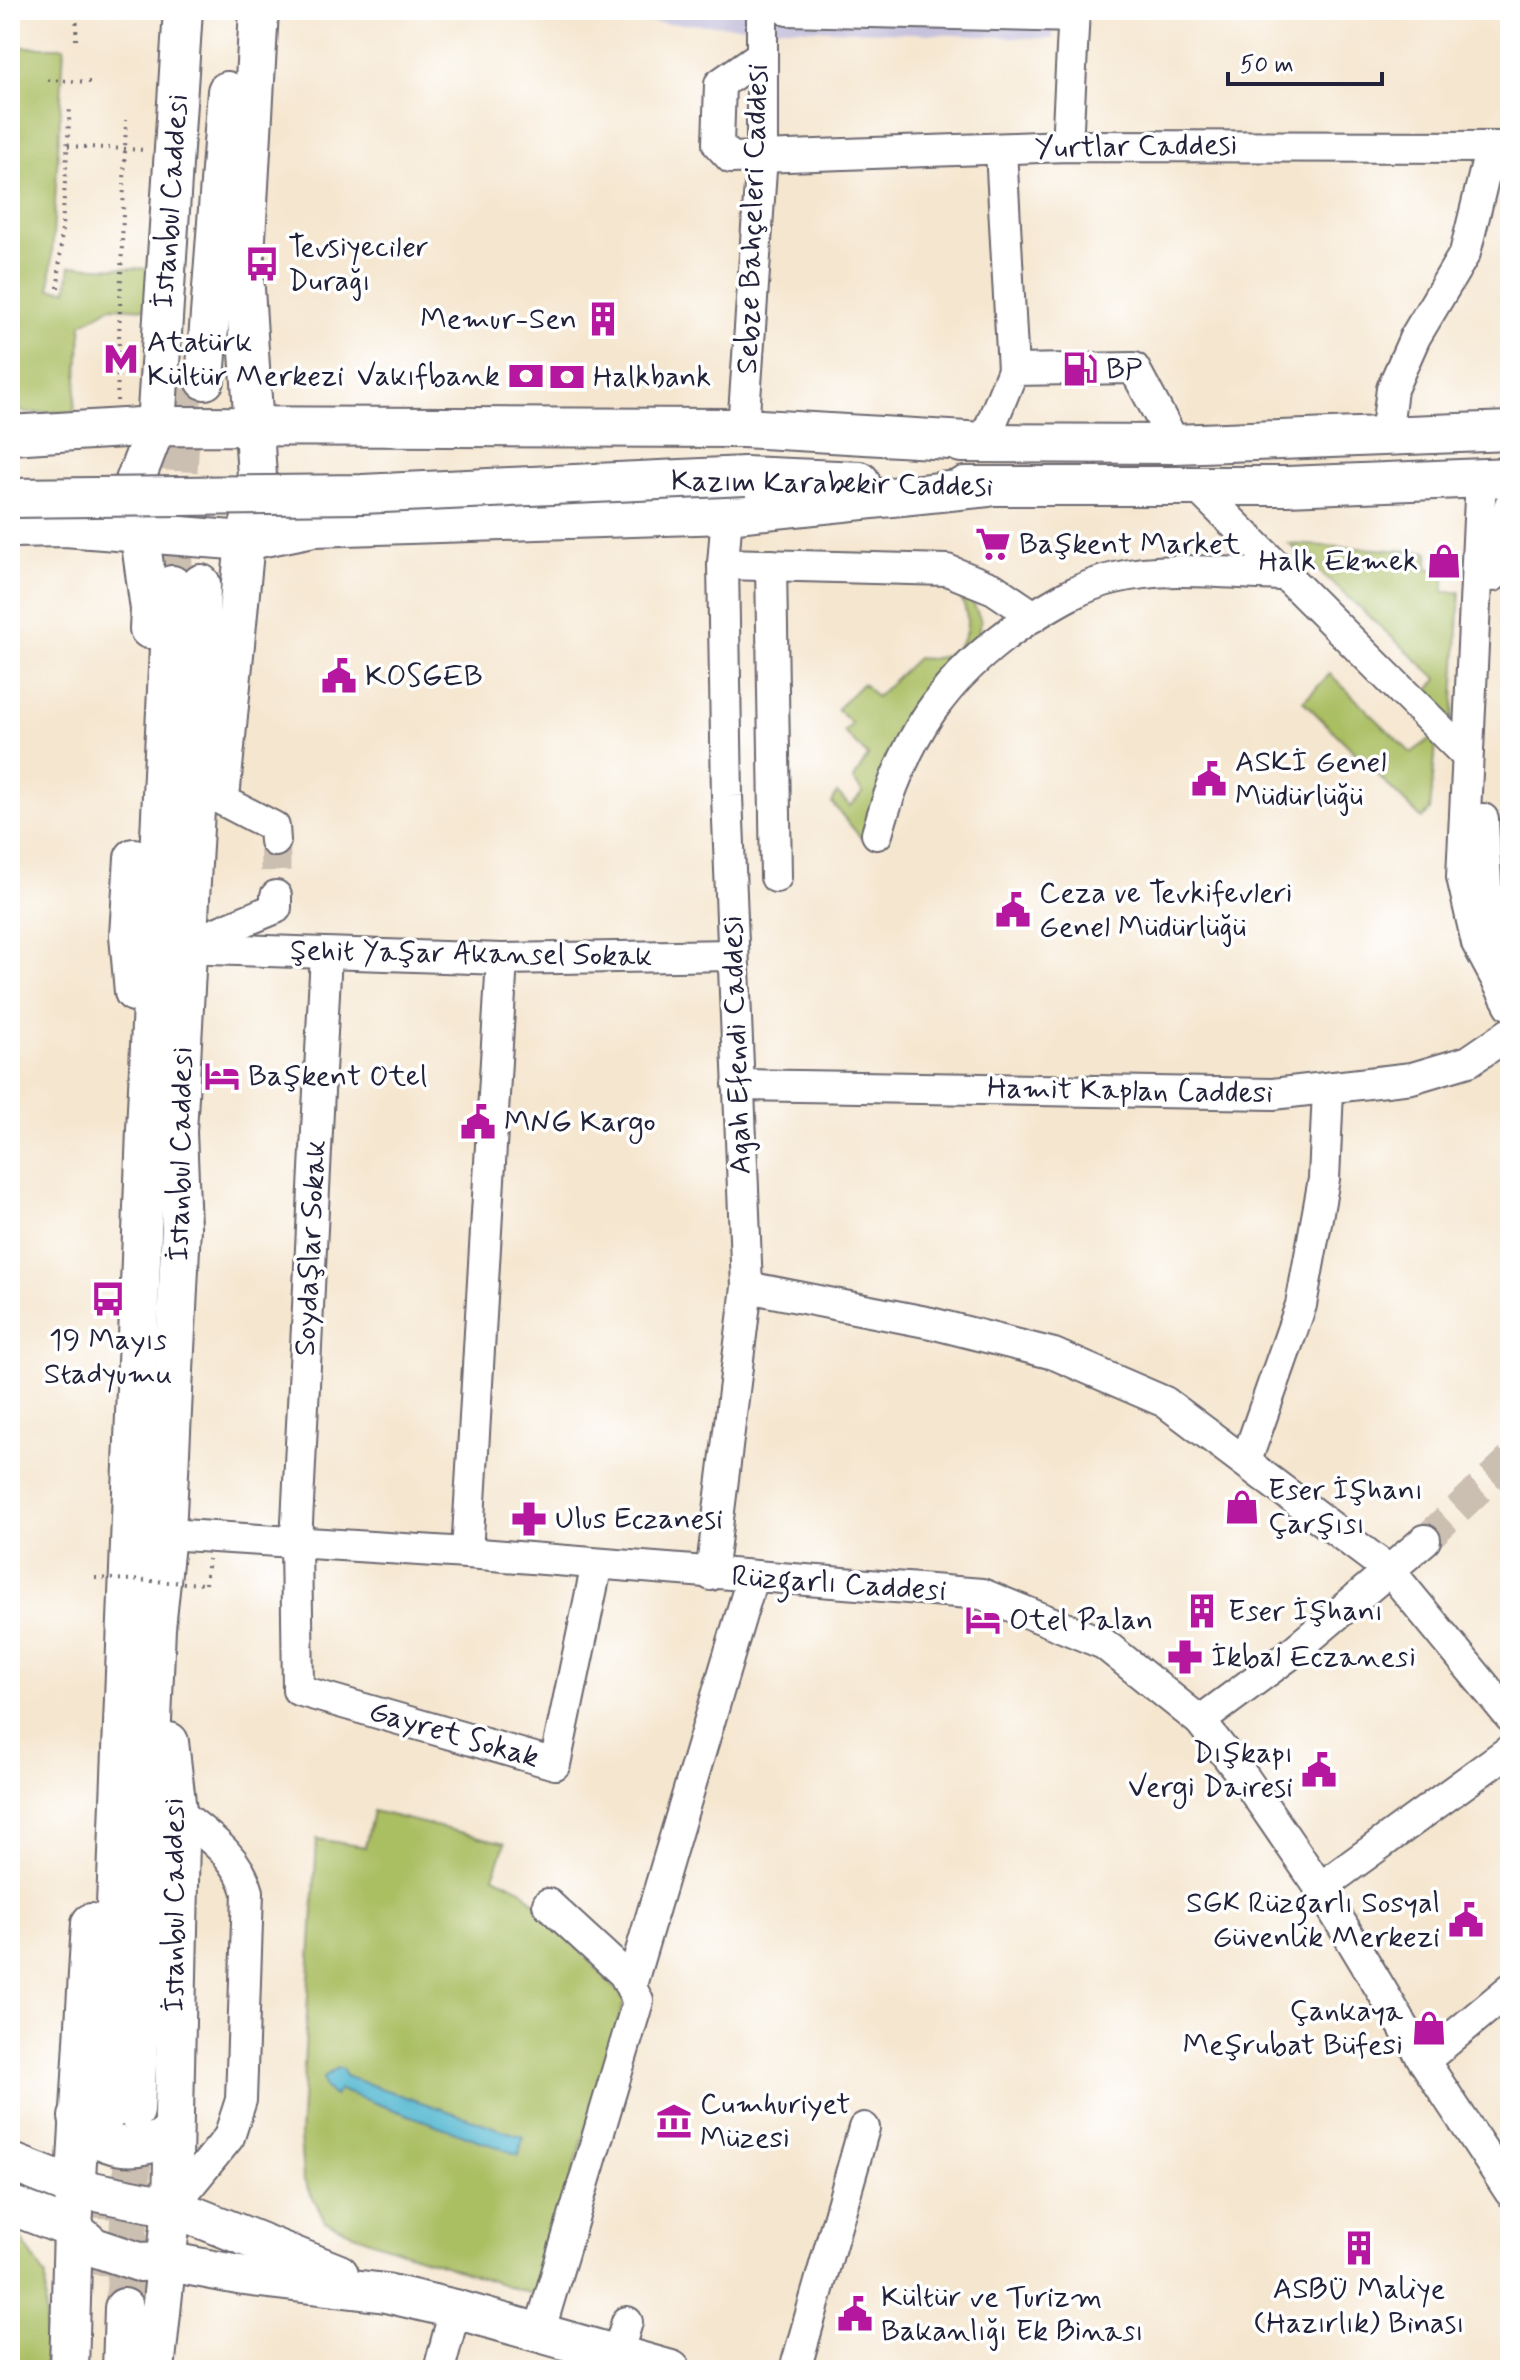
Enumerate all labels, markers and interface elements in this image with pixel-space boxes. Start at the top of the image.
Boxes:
scale bar [1228,36,1382,86]
text: 50 m [1240,50,1294,81]
street label: Sebze Bahçeleri Caddesi [728,63,778,375]
street label: İstanbul Caddesi [144,93,198,309]
street label: Yurtlar Caddesi [1034,126,1238,168]
place label: Tevsiyeciler Durağı [288,228,429,301]
bus stop icon: Tevsiyeciler Durağı [243,245,281,283]
place label: Memur-Sen [420,300,577,339]
building icon: Memur-Sen [584,300,622,338]
place label: Atatürk Kültür Merkezi [147,323,344,396]
metro station icon: Atatürk Kültür Merkezi [102,340,140,378]
fuel station icon: BP [1061,350,1099,388]
place label: BP [1106,350,1142,389]
place label: Vakıfbank [357,357,500,396]
bank icon: Vakıfbank [507,357,545,395]
bank icon: Halkbank [548,358,586,396]
place label: Halkbank [593,358,711,397]
street label: Kazım Karabekir Caddesi [670,462,994,506]
supermarket icon: Başkent Market [974,525,1012,563]
place label: Başkent Market [1019,525,1241,564]
place label: Halk Ekmek [1259,542,1418,581]
shop icon: Halk Ekmek [1425,542,1463,580]
public building icon: KOSGEB [320,657,358,695]
place label: KOSGEB [365,657,483,696]
place label: ASKİ Genel Müdürlüğü [1235,743,1386,816]
public building icon: ASKİ Genel Müdürlüğü [1190,760,1228,798]
place label: Ceza ve Tevkifevleri Genel Müdürlüğü [1039,874,1293,947]
public building icon: Ceza ve Tevkifevleri Genel Müdürlüğü [994,891,1032,929]
street label: Agah Efendi Caddesi [713,915,761,1175]
street label: Şehit Yaşar Akansel Sokak [289,931,653,977]
street label: İstanbul Caddesi [160,1046,202,1262]
hotel icon: Başkent Otel [203,1057,241,1095]
place label: Başkent Otel [248,1057,427,1096]
street label: Hamit Kaplan Caddesi [987,1069,1273,1113]
public building icon: MNG Kargo [459,1103,497,1141]
place label: MNG Kargo [504,1103,656,1144]
street label: Soydaşlar Sokak [286,1139,336,1357]
bus stop icon: 19 Mayıs Stadyumu [89,1280,127,1318]
place label: 19 Mayıs Stadyumu [44,1321,172,1394]
place label: Eser İşhanı Çarşısı [1268,1471,1423,1544]
shop icon: Eser İşhanı Çarşısı [1223,1488,1261,1526]
pharmacy icon: Ulus Eczanesi [510,1500,548,1538]
place label: Ulus Eczanesi [555,1500,723,1539]
street label: Rüzgarlı Caddesi [730,1557,948,1614]
building icon: Eser İşhanı [1183,1592,1221,1630]
place label: Eser İşhanı [1228,1592,1383,1631]
hotel icon: Otel Palan [964,1601,1002,1639]
place label: Otel Palan [1009,1601,1153,1640]
pharmacy icon: İkbal Eczanesi [1166,1638,1204,1676]
place label: İkbal Eczanesi [1211,1638,1416,1677]
street label: Gayret Sokak [365,1692,543,1778]
place label: Dışkapı Vergi Dairesi [1128,1734,1293,1809]
public building icon: Dışkapı Vergi Dairesi [1300,1751,1338,1789]
street label: İstanbul Caddesi [155,1798,194,2012]
place label: SGK Rüzgarlı Sosyal Güvenlik Merkezi [1186,1884,1440,1957]
public building icon: SGK Rüzgarlı Sosyal Güvenlik Merkezi [1447,1901,1485,1939]
place label: Çankaya Meşrubat Büfesi [1183,1992,1404,2065]
shop icon: Çankaya Meşrubat Büfesi [1410,2009,1448,2047]
place label: Cumhuriyet Müzesi [700,2085,850,2158]
museum icon: Cumhuriyet Müzesi [655,2102,693,2140]
building icon: ASBÜ Maliye (Hazırlık) Binası [1340,2229,1378,2267]
place label: ASBÜ Maliye (Hazırlık) Binası [1253,2270,1465,2343]
place label: Kültür ve Turizm Bakanlığı Ek Binası [881,2278,1144,2351]
public building icon: Kültür ve Turizm Bakanlığı Ek Binası [836,2295,874,2333]

